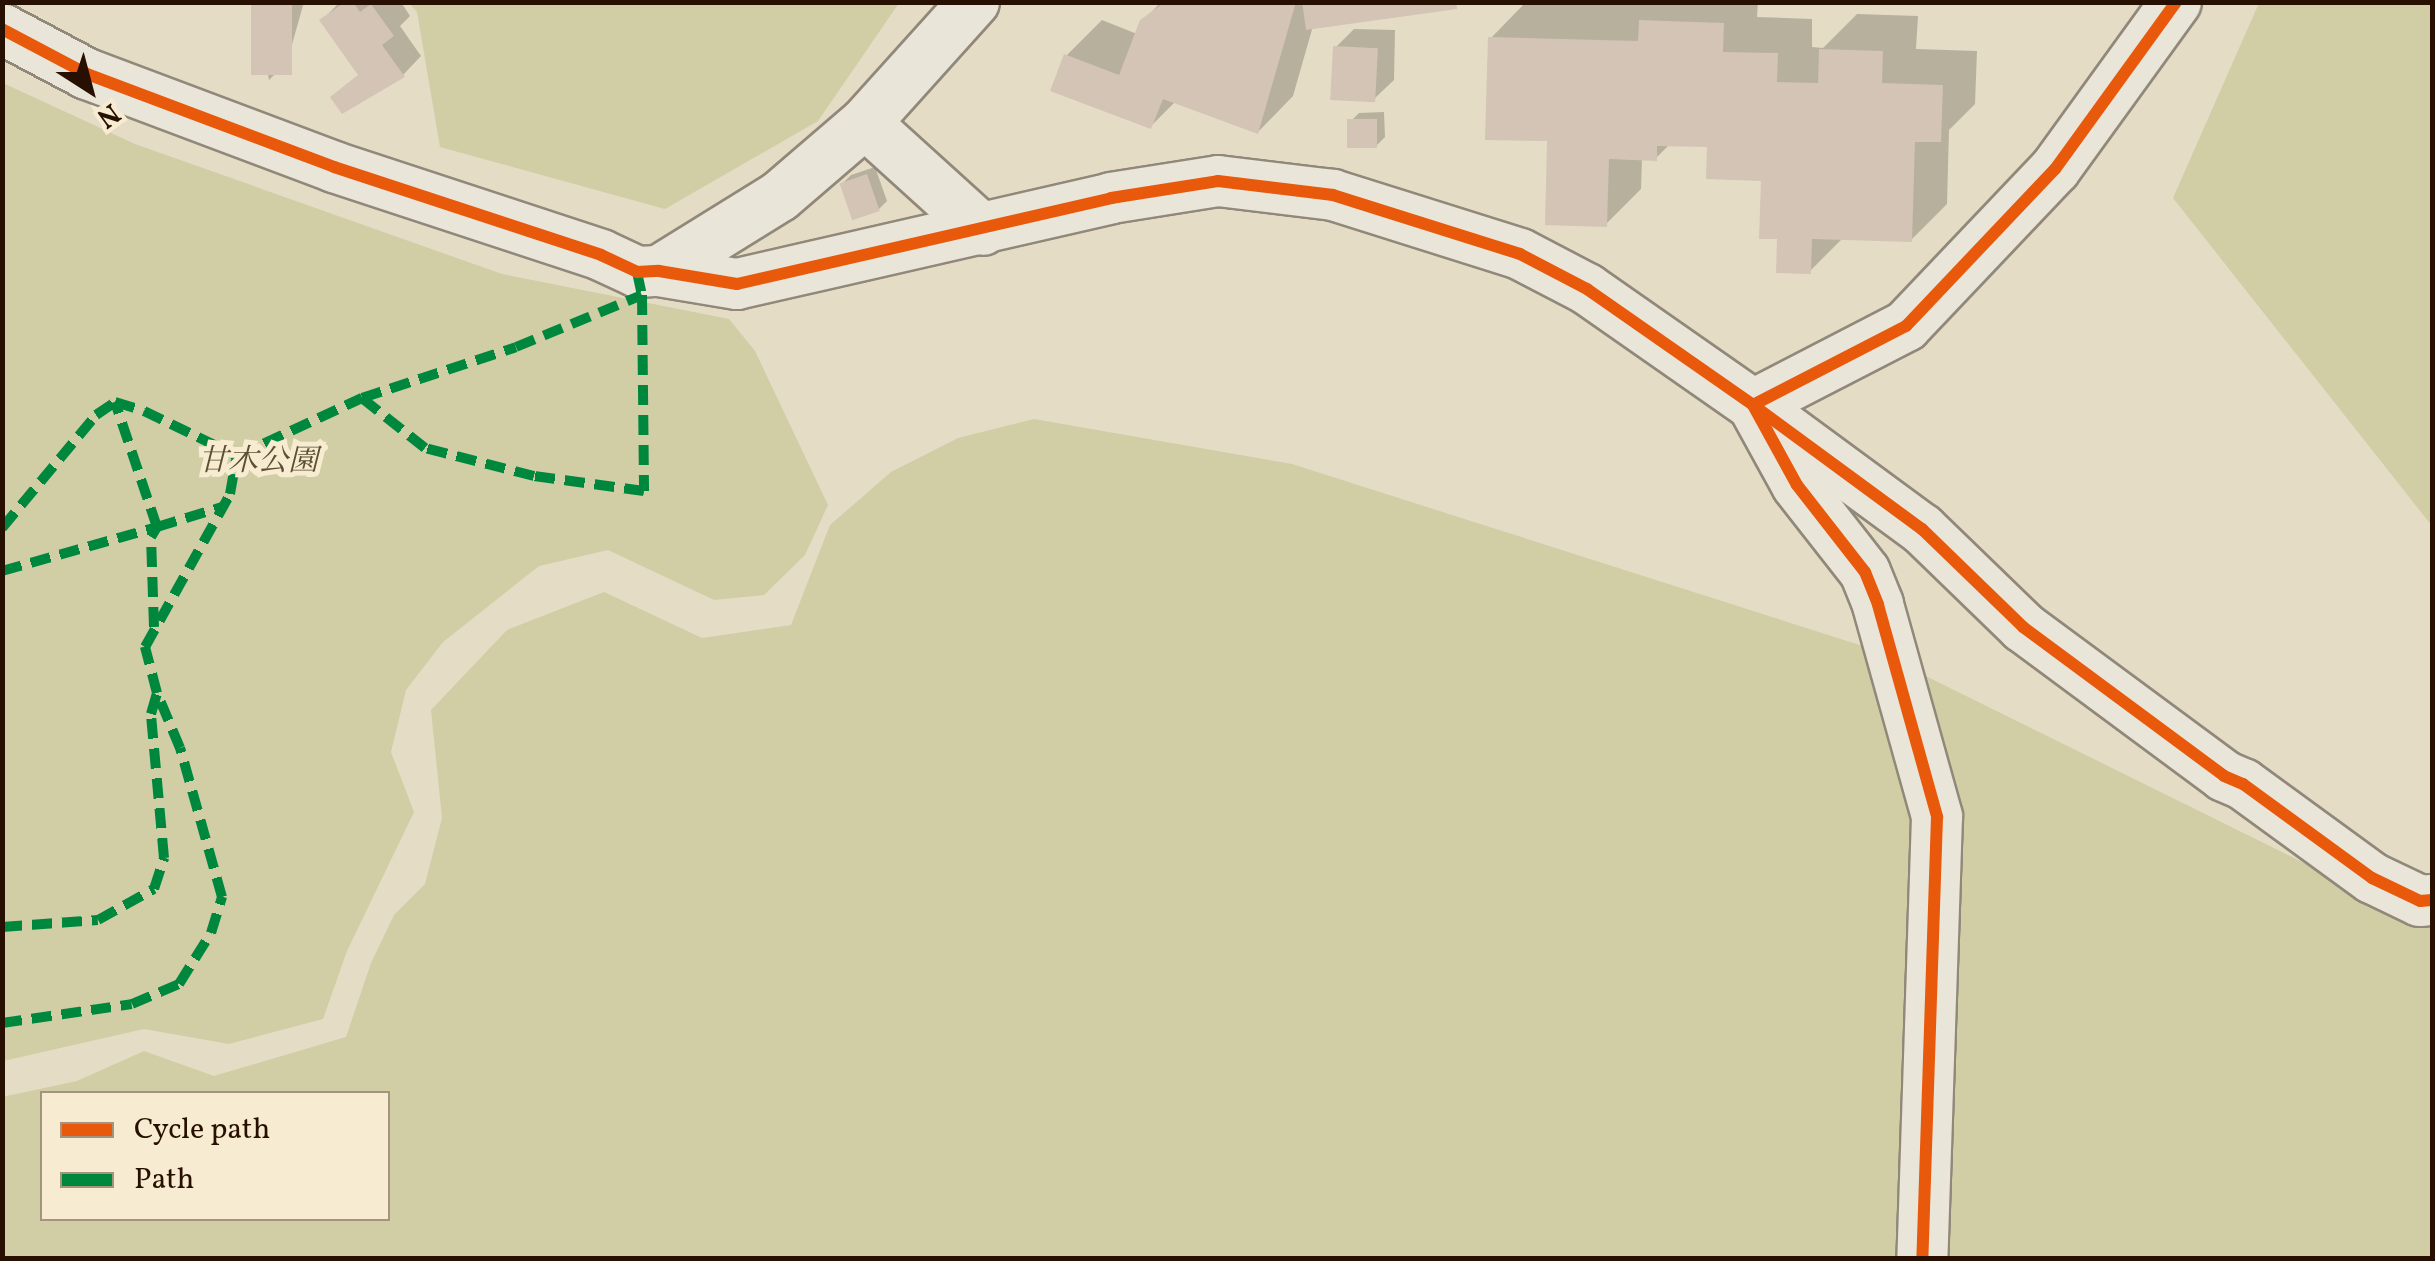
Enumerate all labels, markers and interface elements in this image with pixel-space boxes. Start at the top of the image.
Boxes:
north arrow [40,40,140,140]
text: N [88,93,128,136]
park label: 甘木公園 [198,444,318,480]
legend [40,1091,390,1221]
text: Cycle path [134,1109,270,1151]
text: Path [134,1159,194,1201]

